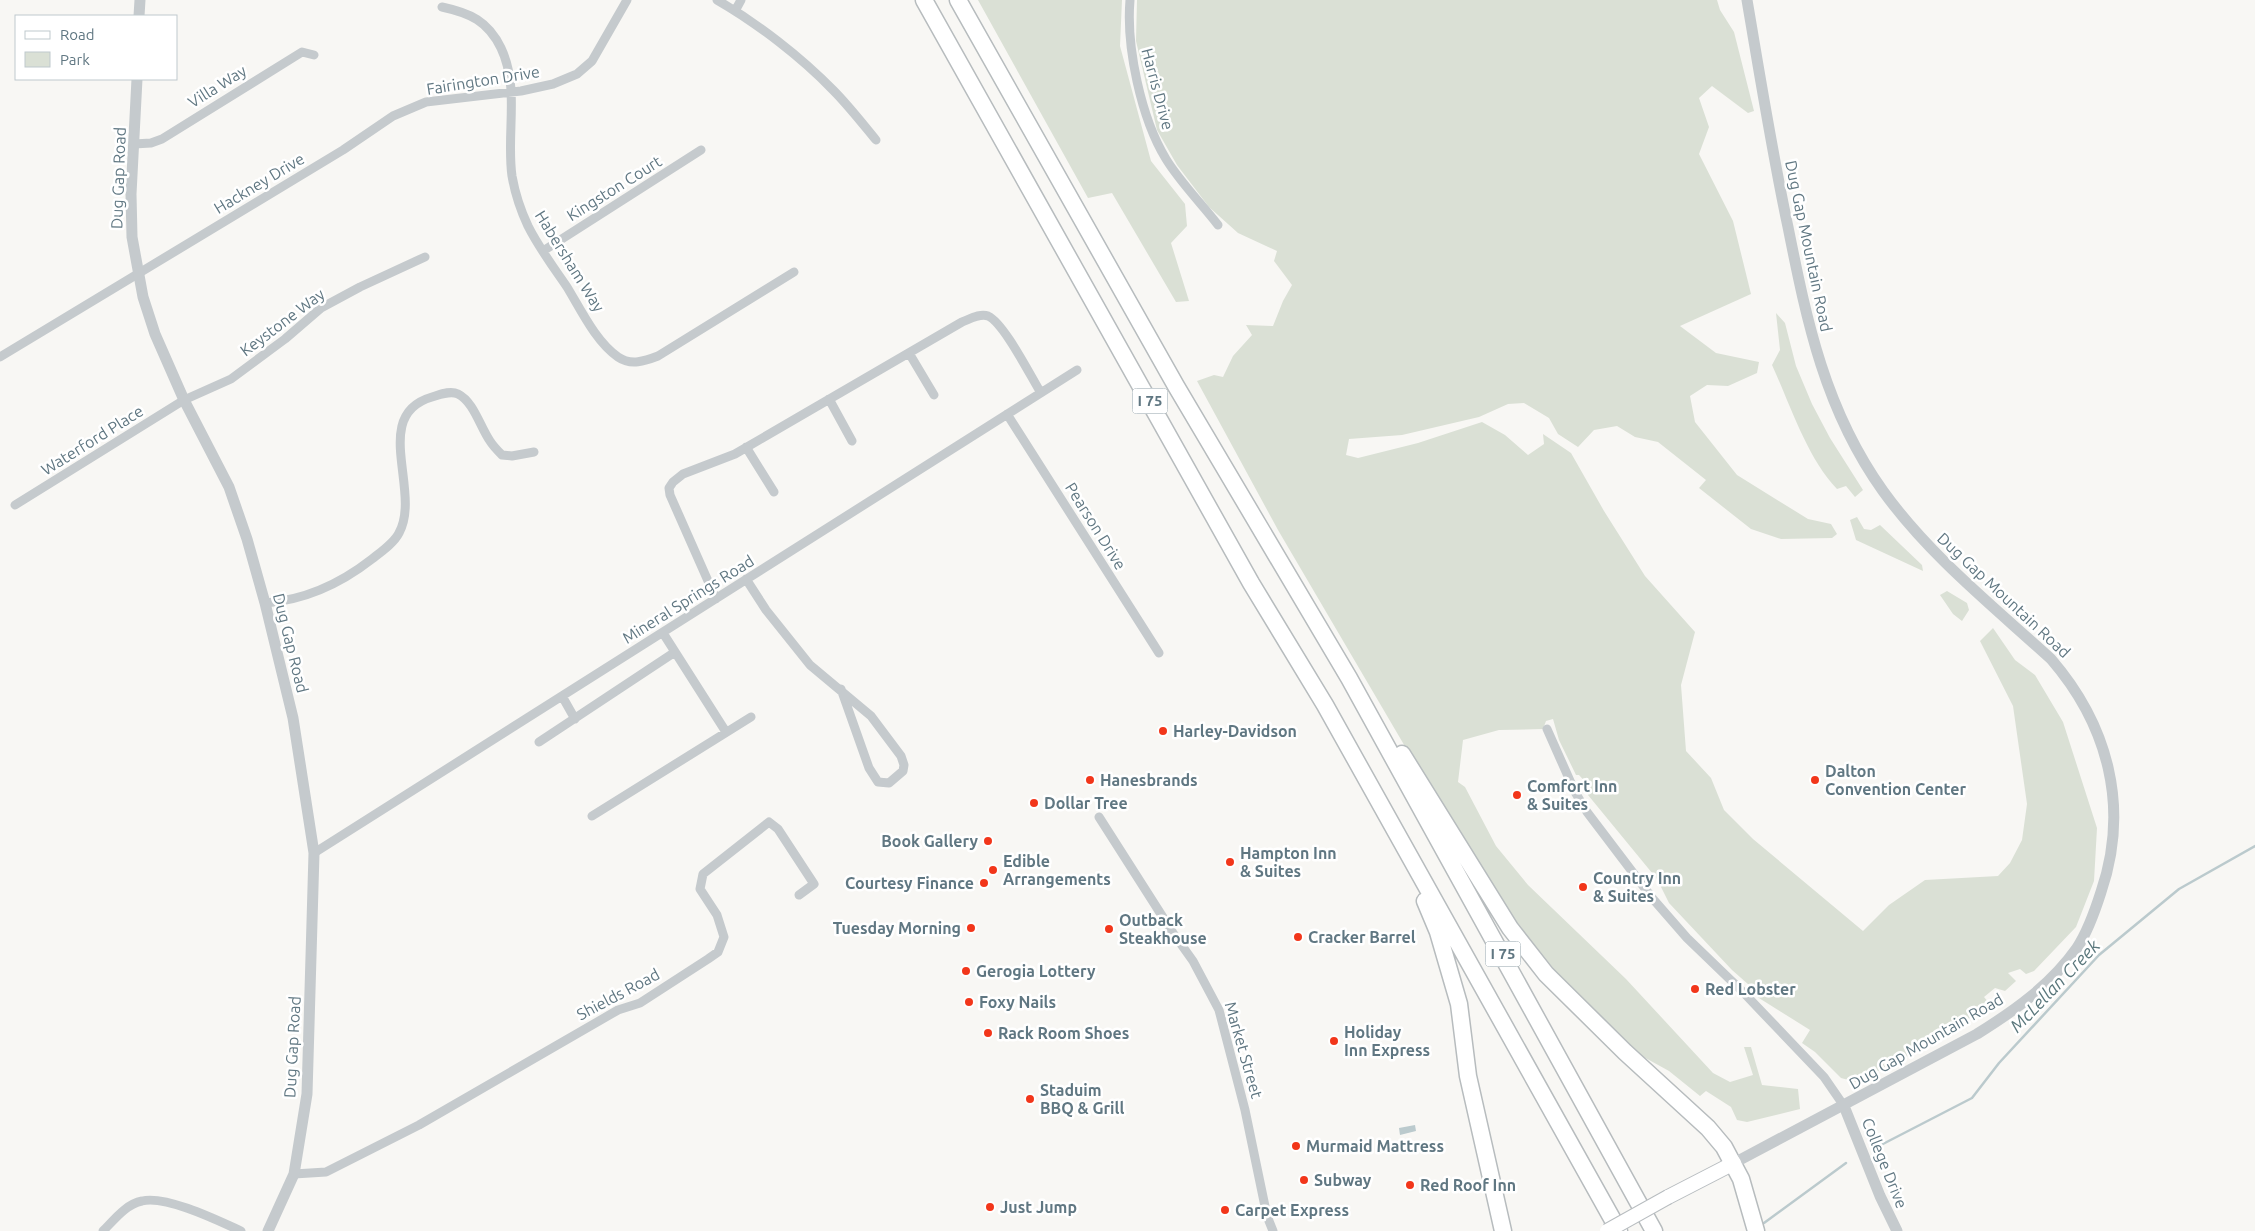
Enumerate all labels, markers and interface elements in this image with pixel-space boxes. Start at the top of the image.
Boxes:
legend [15,15,178,80]
text: Road [60,26,95,43]
street label: Harris Drive [1138,46,1178,132]
text: Park [60,51,90,68]
street label: Villa Way [185,61,250,111]
street label: Fairington Drive [425,62,541,98]
street label: Dug Gap Road [107,127,129,229]
street label: Hackney Drive [211,149,307,217]
street label: Kingston Court [563,151,665,224]
street label: Dug Gap Mountain Road [1782,159,1836,333]
street label: Habersham Way [532,207,608,315]
street label: Keystone Way [236,284,328,359]
road number: I 75 [1132,388,1168,414]
street label: Waterford Place [38,401,146,479]
street label: Pearson Drive [1062,479,1130,573]
street label: Dug Gap Mountain Road [1934,529,2074,661]
street label: Mineral Springs Road [619,551,757,647]
street label: Dug Gap Road [270,591,312,695]
place label: Harley-Davidson [1173,722,1297,740]
marker: Harley-Davidson [1157,725,1169,737]
place label: Dalton Convention Center [1825,762,1966,798]
place label: Hanesbrands [1100,771,1198,789]
marker: Hanesbrands [1084,774,1096,786]
marker: Dalton Convention Center [1809,774,1821,786]
place label: Comfort Inn & Suites [1527,777,1617,813]
marker: Comfort Inn & Suites [1511,789,1523,801]
place label: Dollar Tree [1044,794,1128,812]
marker: Dollar Tree [1028,797,1040,809]
place label: Book Gallery [881,832,978,850]
marker: Book Gallery [982,835,994,847]
place label: Hampton Inn & Suites [1240,844,1337,880]
place label: Edible Arrangements [1003,852,1111,888]
marker: Hampton Inn & Suites [1224,856,1236,868]
marker: Edible Arrangements [987,864,999,876]
place label: Country Inn & Suites [1593,869,1681,905]
place label: Courtesy Finance [845,874,974,892]
marker: Courtesy Finance [978,877,990,889]
marker: Country Inn & Suites [1577,881,1589,893]
place label: Outback Steakhouse [1119,911,1207,947]
place label: Tuesday Morning [833,919,961,937]
marker: Tuesday Morning [965,922,977,934]
marker: Outback Steakhouse [1103,923,1115,935]
place label: Cracker Barrel [1308,928,1416,946]
marker: Cracker Barrel [1292,931,1304,943]
water label: McLellan Creek [2005,935,2104,1035]
road number: I 75 [1486,942,1520,966]
place label: Gerogia Lottery [976,962,1096,980]
street label: Shields Road [573,965,663,1023]
marker: Gerogia Lottery [960,965,972,977]
place label: Red Lobster [1705,980,1796,998]
marker: Red Lobster [1689,983,1701,995]
street label: Dug Gap Mountain Road [1846,990,2006,1092]
place label: Foxy Nails [979,993,1056,1011]
street label: Dug Gap Road [280,996,304,1098]
marker: Foxy Nails [963,996,975,1008]
street label: Market Street [1222,1000,1267,1101]
place label: Holiday Inn Express [1344,1023,1430,1059]
place label: Rack Room Shoes [998,1024,1129,1042]
marker: Rack Room Shoes [982,1027,994,1039]
marker: Holiday Inn Express [1328,1035,1340,1047]
place label: Staduim BBQ & Grill [1040,1081,1124,1117]
marker: Staduim BBQ & Grill [1024,1093,1036,1105]
street label: College Drive [1859,1115,1911,1211]
place label: Murmaid Mattress [1306,1137,1444,1155]
marker: Murmaid Mattress [1290,1140,1302,1152]
place label: Subway [1314,1171,1372,1189]
marker: Subway [1298,1174,1310,1186]
place label: Red Roof Inn [1420,1176,1516,1194]
marker: Red Roof Inn [1404,1179,1416,1191]
place label: Just Jump [1000,1198,1077,1216]
marker: Just Jump [984,1201,996,1213]
place label: Carpet Express [1235,1201,1349,1219]
marker: Carpet Express [1219,1204,1231,1216]

